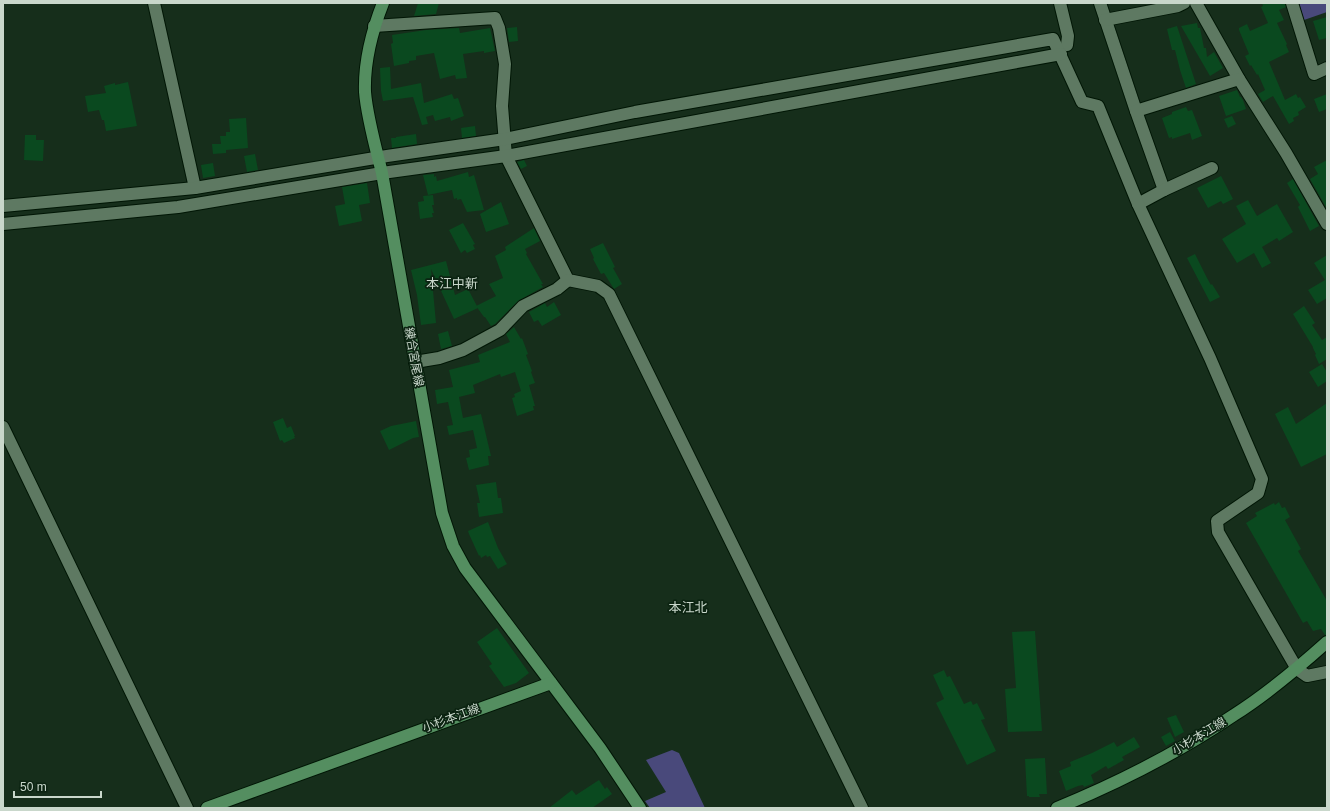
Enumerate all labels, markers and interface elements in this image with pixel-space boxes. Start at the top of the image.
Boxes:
district label: 本江中新 [426,276,478,291]
street label: 練合宮尾線 [402,326,426,388]
district label: 本江北 [668,600,708,615]
street label: 小杉本江線 [420,701,482,735]
street label: 小杉本江線 [1170,715,1228,757]
scale bar [14,773,101,799]
text: 50 m [20,780,47,794]

